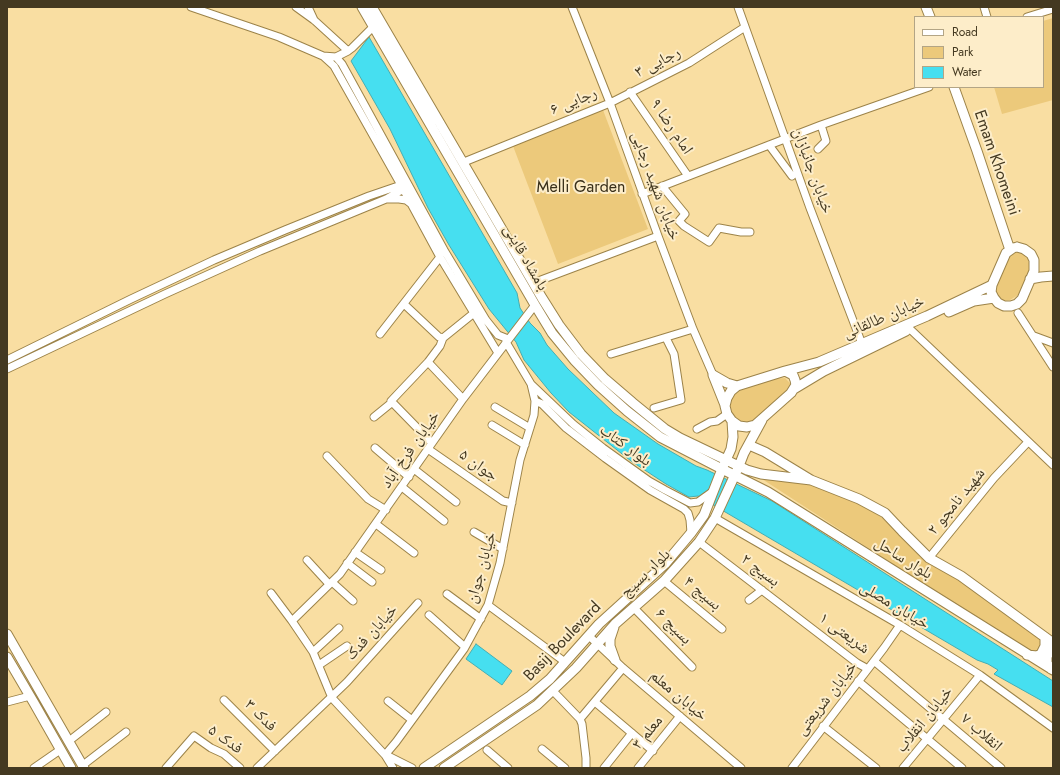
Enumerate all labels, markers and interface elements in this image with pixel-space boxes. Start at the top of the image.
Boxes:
legend [914,16,1044,88]
text: Road [952,23,978,41]
street label: رجایی ۳ [632,43,684,83]
text: Park [952,43,973,61]
text: Water [952,63,982,81]
street label: رجایی ۶ [548,84,600,120]
street label: امام رضا ۹ [646,96,696,158]
street label: Emam Khomeini [969,108,1023,218]
street label: خیابان جانبازان [788,126,836,216]
street label: خیابان شهید رجایی [626,129,684,243]
park label: Melli Garden [537,178,625,198]
street label: بامشاد قاینی [498,221,552,295]
street label: خیابان طالقانی [841,292,927,344]
street label: خیابان فرخ آباد [377,408,445,492]
street label: بلوار کتاب [595,421,655,471]
street label: جوان ۵ [455,446,501,486]
street label: شهید نامجو ۲ [924,465,990,539]
street label: خیابان جوان [463,530,501,606]
street label: بلوار ساحل [870,534,936,584]
street label: بلوار بسیج [617,546,675,602]
street label: بسیج ۲ [737,550,783,592]
street label: بسیج ۴ [679,573,725,615]
street label: خیابان مصلی [856,578,932,634]
street label: Basij Boulevard [520,598,606,686]
street label: خیابان فدک [342,601,402,665]
street label: بسیج ۶ [651,605,695,649]
street label: شریعتی ۱ [815,609,873,659]
street label: خیابان شریعتی [792,658,862,740]
street label: خیابان معلم [645,667,711,725]
street label: خیابان انقلاب [893,683,957,757]
street label: فدک ۳ [240,696,280,736]
street label: انقلاب ۷ [956,710,1006,756]
street label: معلم ۳ [628,712,668,754]
street label: فدک ۵ [204,721,246,759]

